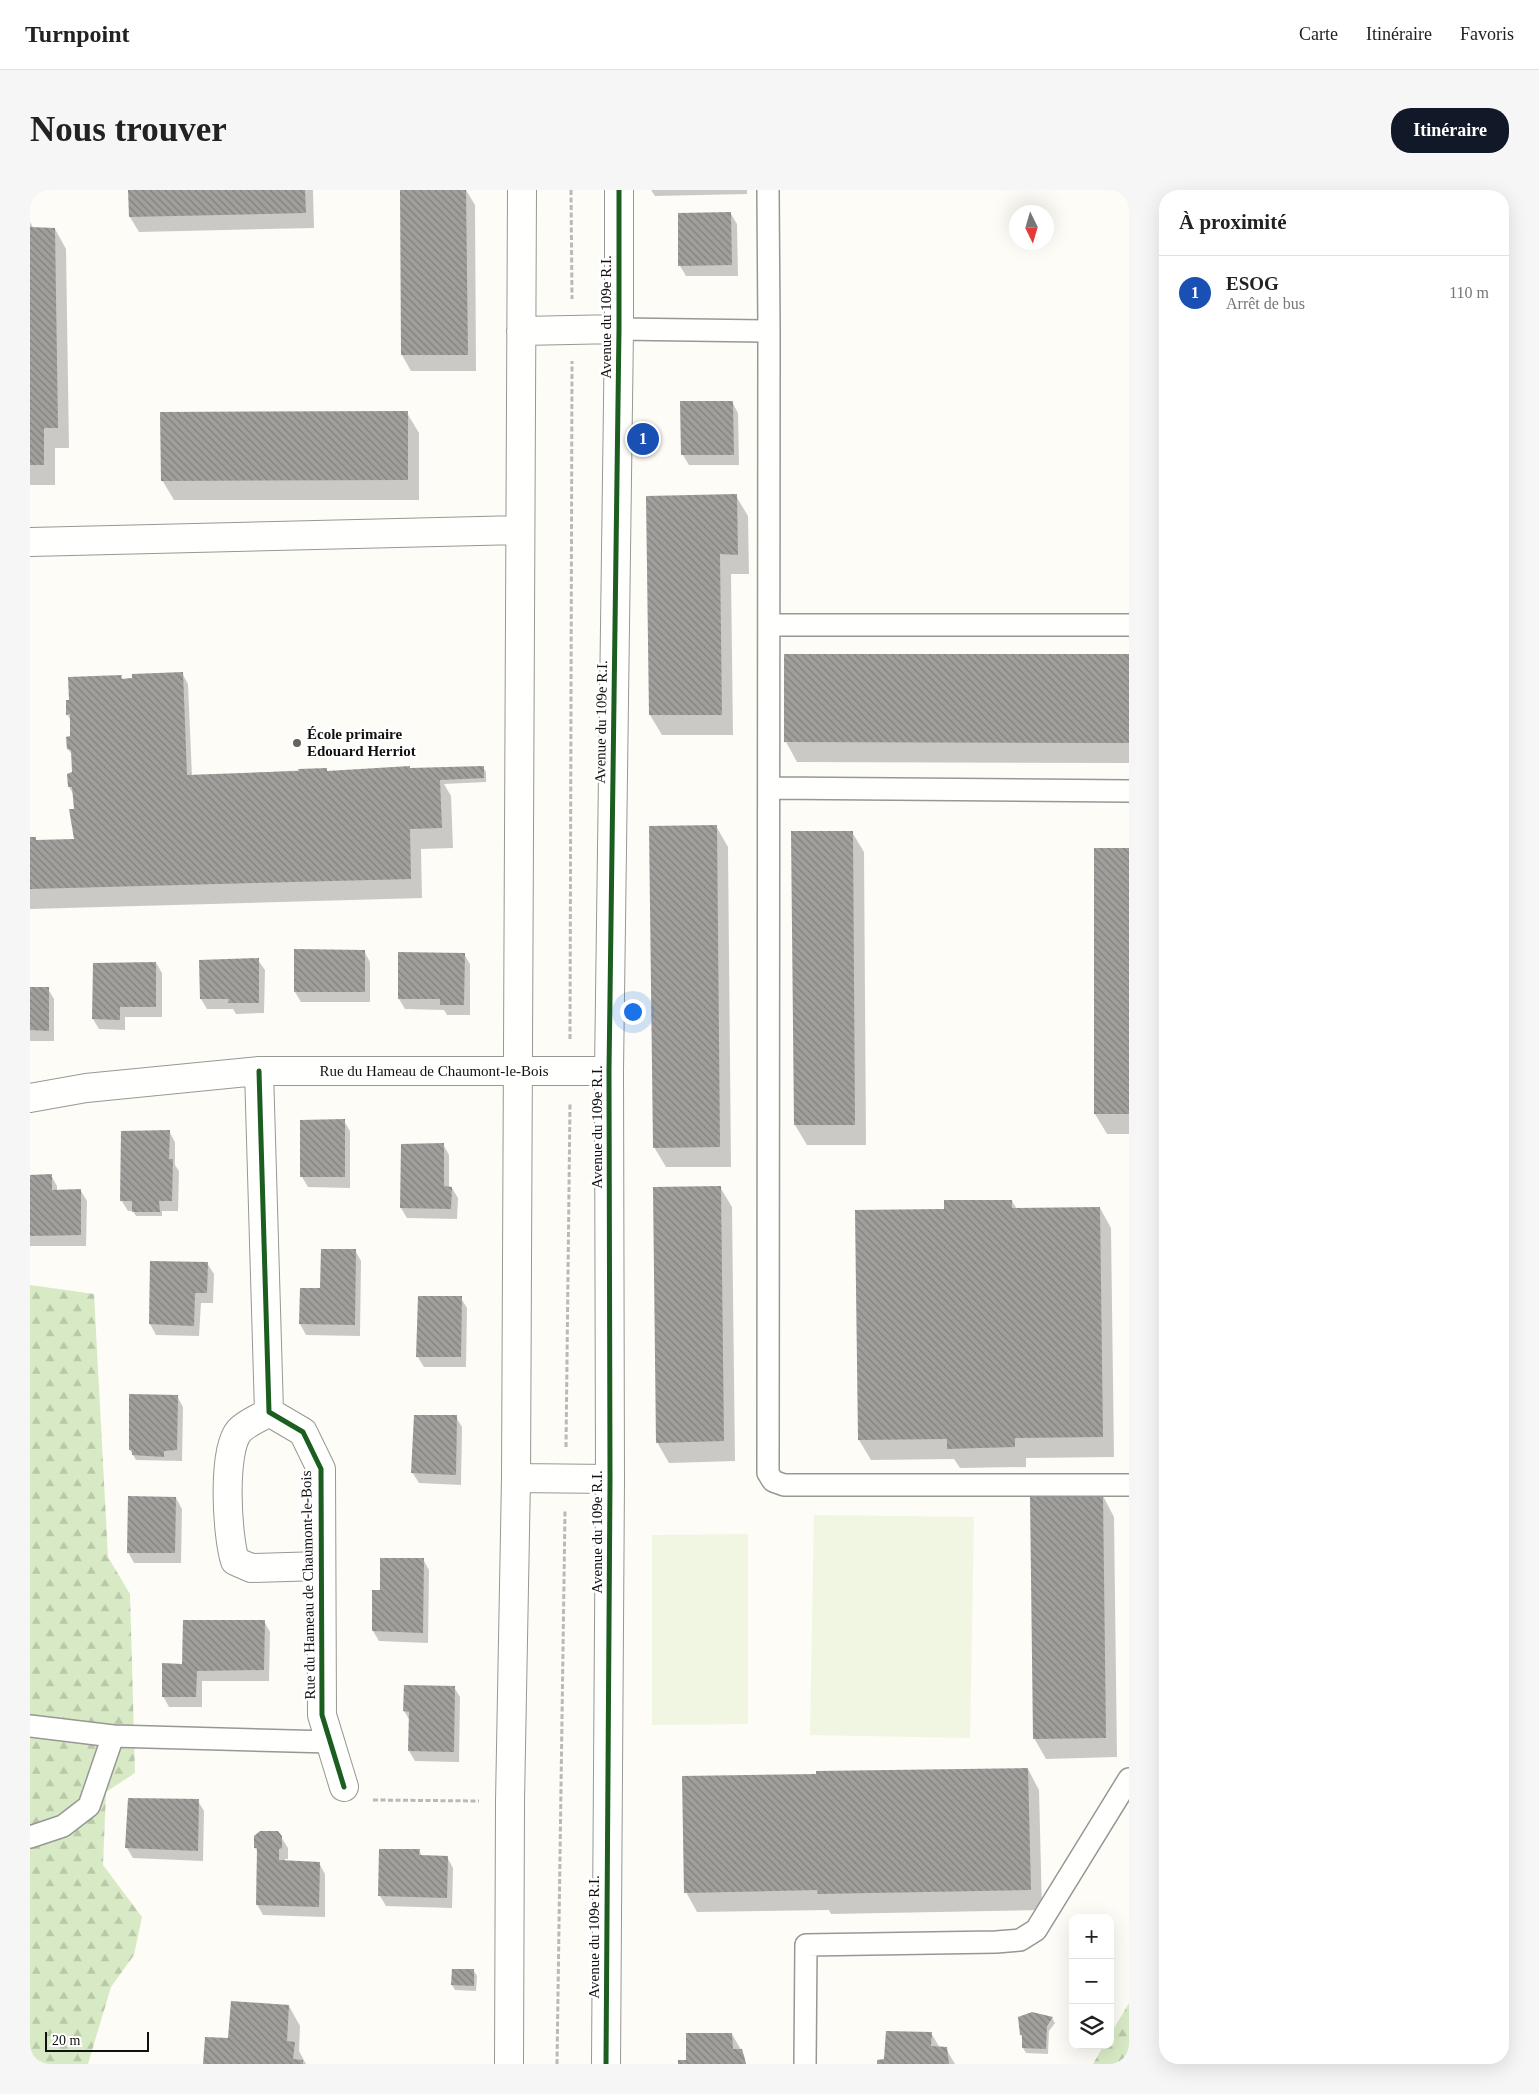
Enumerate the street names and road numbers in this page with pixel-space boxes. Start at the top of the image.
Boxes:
street label: Avenue du 109e R.I. [598,255,614,379]
street label: Avenue du 109e R.I. [592,660,610,784]
street label: Rue du Hameau de Chaumont-le-Bois [319,1063,549,1079]
street label: Avenue du 109e R.I. [589,1065,605,1189]
street label: Rue du Hameau de Chaumont-le-Bois [298,1470,318,1700]
street label: Avenue du 109e R.I. [589,1470,605,1594]
street label: Avenue du 109e R.I. [586,1875,602,1999]

